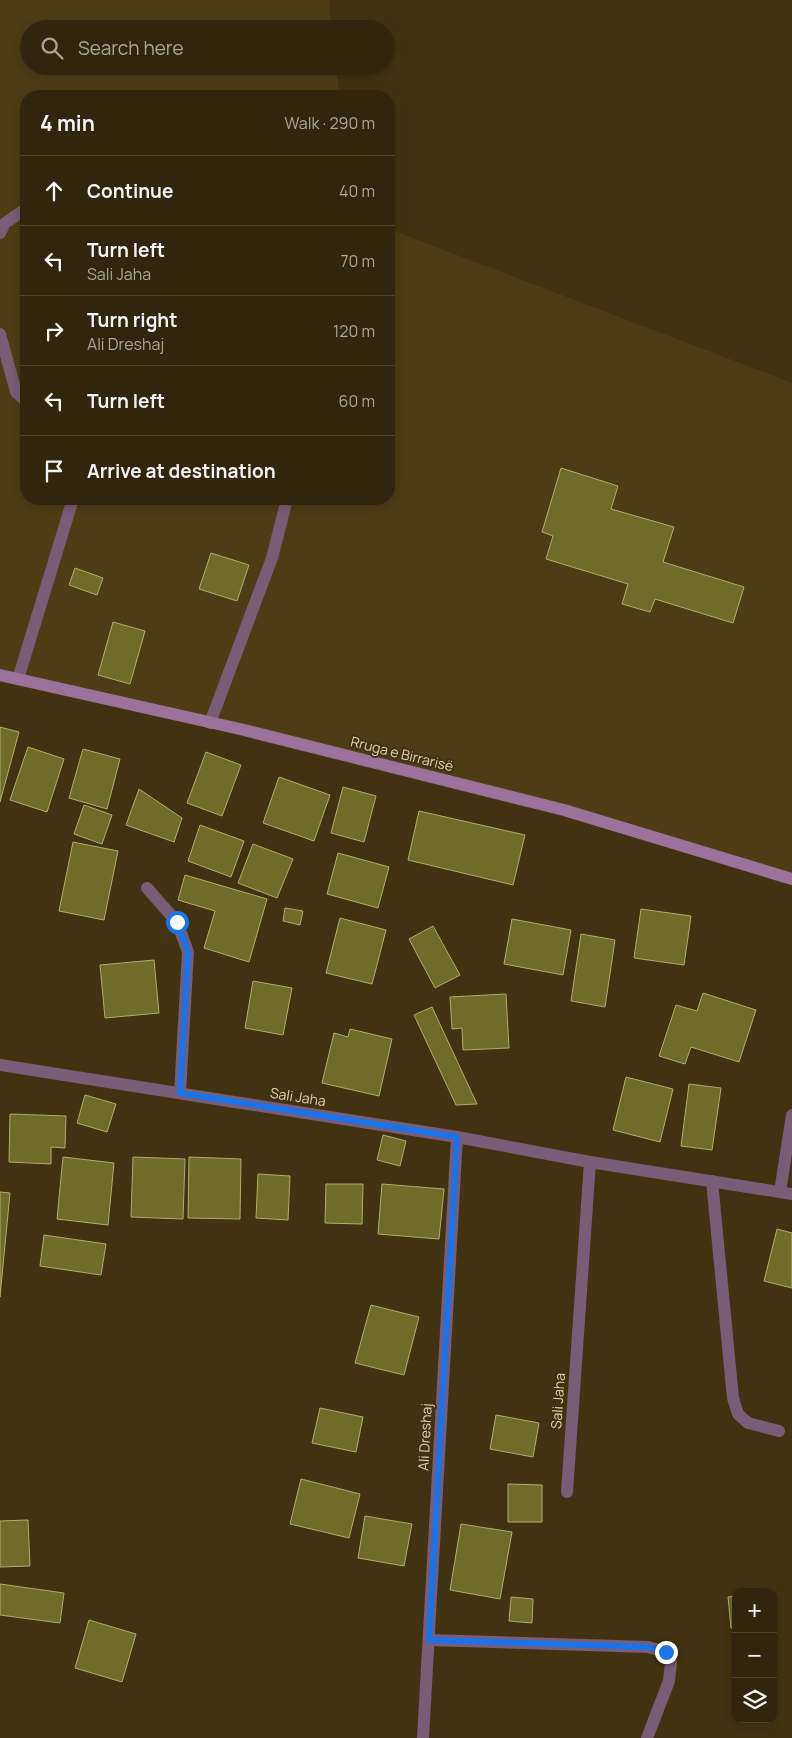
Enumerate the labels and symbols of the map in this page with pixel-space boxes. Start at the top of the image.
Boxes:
street label: Rruga e Birrarisë [349,732,456,775]
route start [166,911,189,934]
street label: Sali Jaha [269,1083,327,1110]
street label: Sali Jaha [546,1372,569,1430]
street label: Ali Dreshaj [413,1403,436,1471]
route end [655,1641,678,1664]

